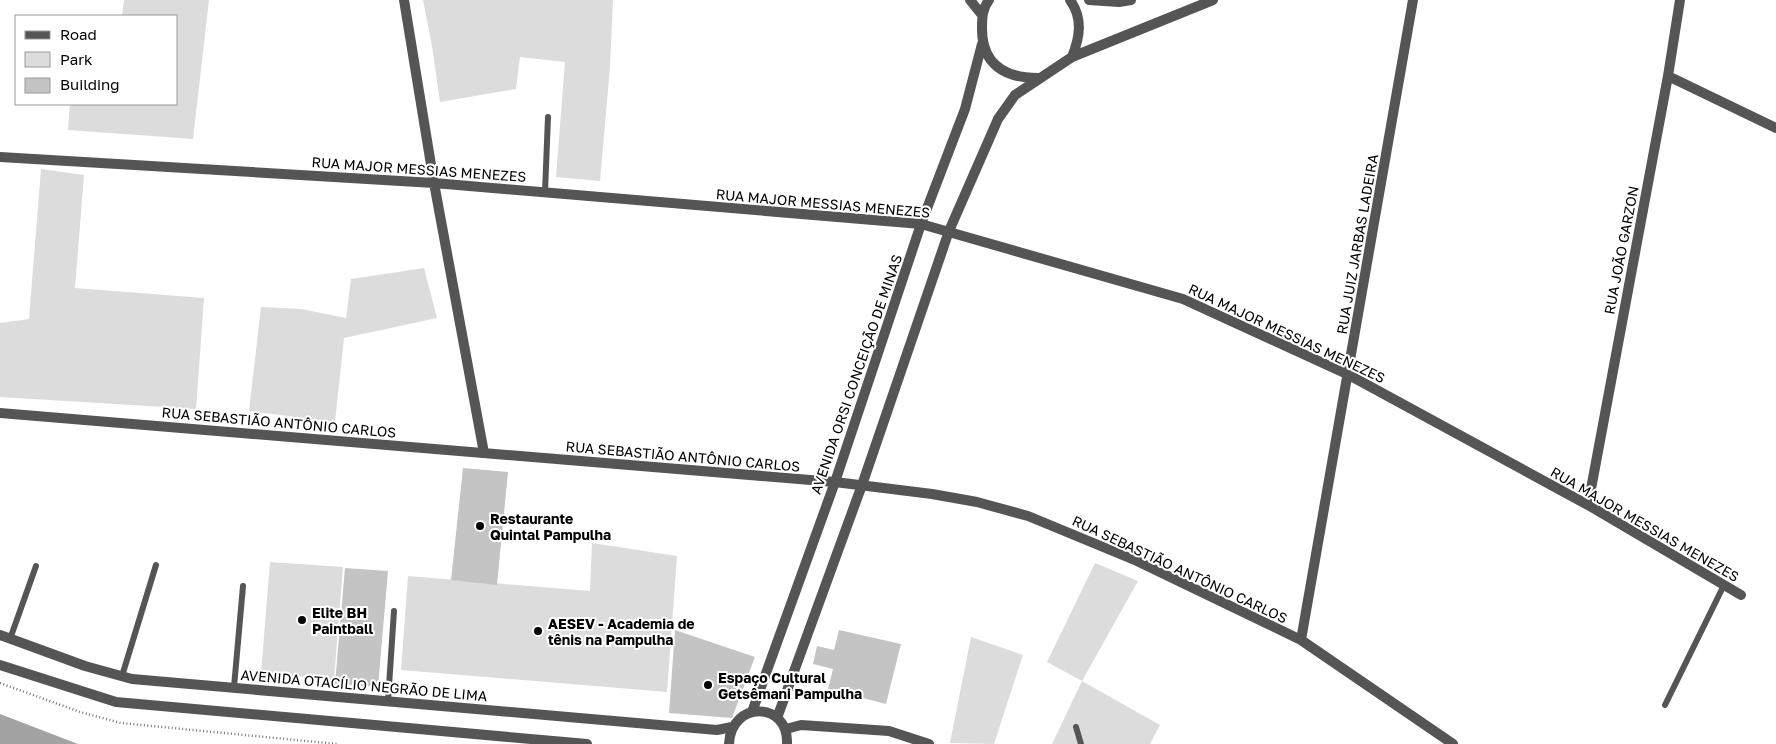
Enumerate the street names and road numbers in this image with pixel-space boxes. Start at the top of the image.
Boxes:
street label: RUA JUIZ JARBAS LADEIRA [1333,152,1381,335]
street label: RUA MAJOR MESSIAS MENEZES [311,153,527,185]
street label: RUA JOÃO GARZON [1600,184,1642,316]
street label: RUA MAJOR MESSIAS MENEZES [715,185,931,221]
street label: AVENIDA ORSI CONCEIÇÃO DE MINAS [807,252,905,496]
street label: RUA MAJOR MESSIAS MENEZES [1186,280,1388,386]
street label: RUA SEBASTIÃO ANTÔNIO CARLOS [161,403,397,441]
street label: RUA SEBASTIÃO ANTÔNIO CARLOS [565,437,801,475]
street label: RUA MAJOR MESSIAS MENEZES [1548,463,1742,585]
street label: RUA SEBASTIÃO ANTÔNIO CARLOS [1070,512,1290,626]
street label: AVENIDA OTACÍLIO NEGRÃO DE LIMA [240,666,489,704]

